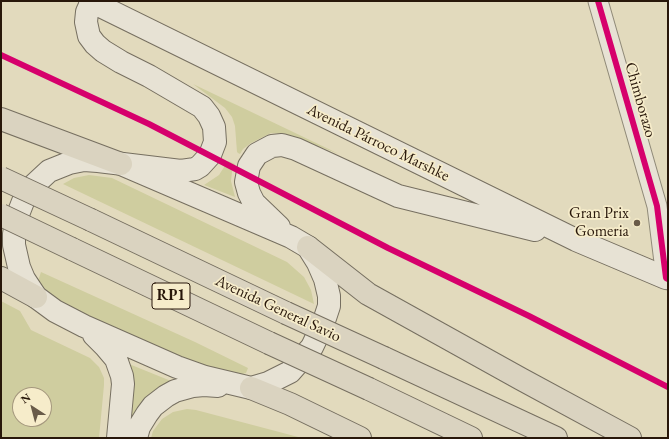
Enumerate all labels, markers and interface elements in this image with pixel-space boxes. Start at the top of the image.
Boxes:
street label: Chimborazo [620,60,660,140]
street label: Avenida Párroco Marshke [304,100,452,186]
place label: Gran Prix Gomeria [569,204,629,242]
marker: Gran Prix Gomeria [632,218,642,228]
street label: Avenida General Savio [212,271,344,347]
road number: RP1 [152,283,190,309]
north arrow [12,387,52,427]
text: N [18,390,33,406]

